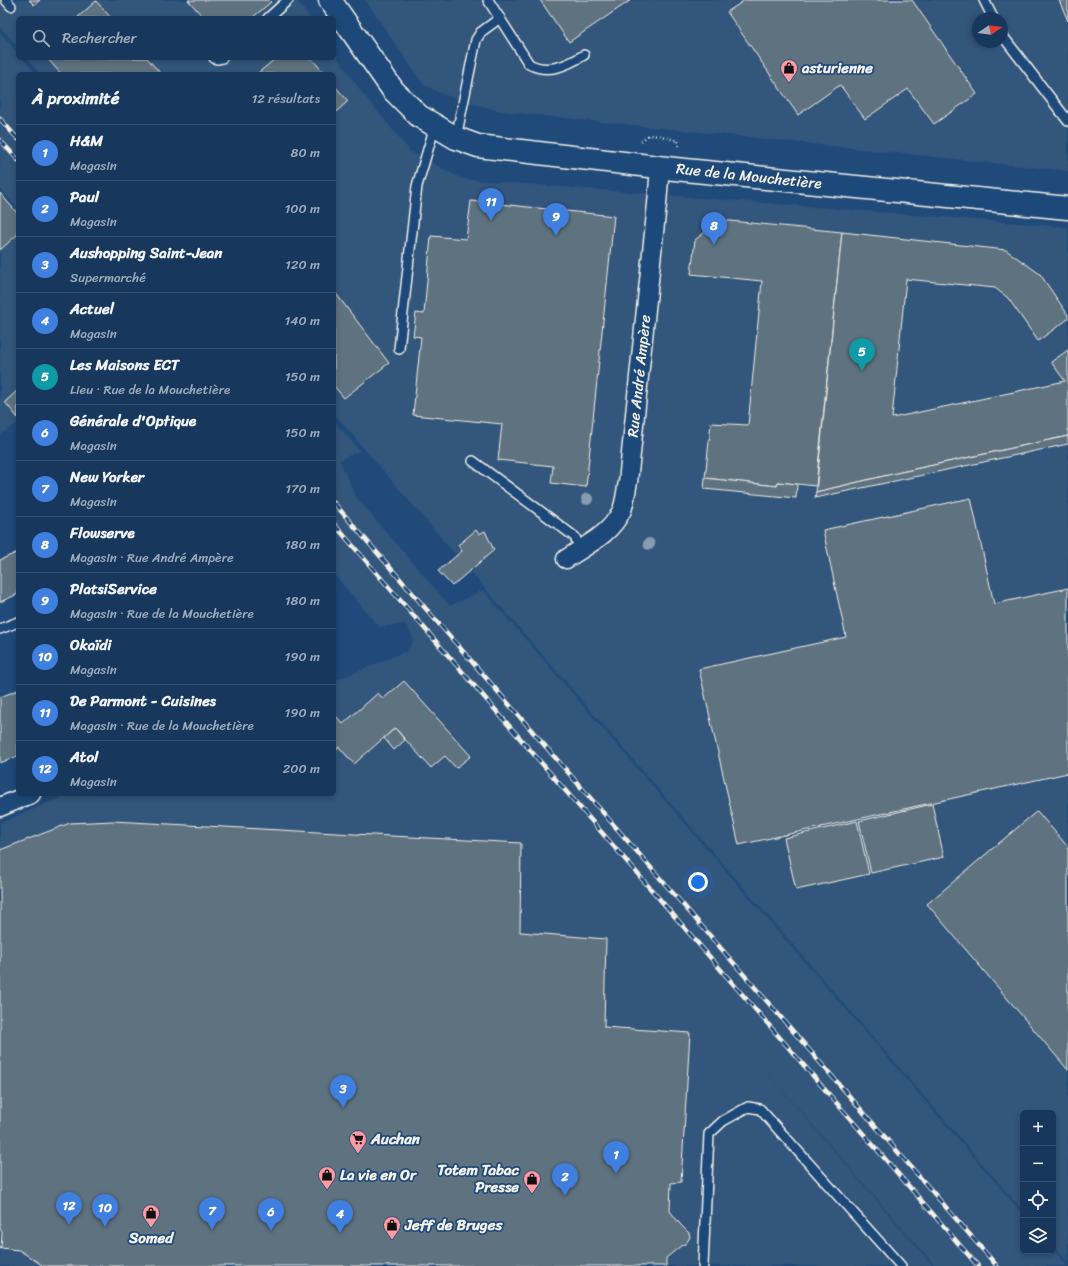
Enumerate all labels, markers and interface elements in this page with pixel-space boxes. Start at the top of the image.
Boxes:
north arrow [972,12,1008,48]
search box [16,16,336,60]
text: Rechercher [62,25,137,51]
icon: search [30,27,52,49]
place label: asturienne [801,55,873,81]
shop icon: asturienne [779,58,799,83]
text: À proximité [32,83,119,113]
text: 12 résultats [252,87,320,110]
text: H&M [70,128,103,154]
text: 1 [42,141,48,164]
text: 80 m [291,141,320,164]
text: Magasin [70,154,117,177]
street label: Rue de la Mouchetière [675,155,823,197]
text: Paul [70,184,99,210]
pin: 11 [478,188,504,221]
text: 2 [41,197,49,220]
text: 100 m [285,197,320,220]
pin: 9 [543,203,569,236]
text: Magasin [70,210,117,233]
pin: 8 [701,212,727,245]
text: Aushopping Saint-Jean [70,240,222,266]
text: 3 [41,253,49,276]
text: 120 m [285,253,320,276]
text: Supermarché [70,266,146,289]
text: Actuel [70,296,114,322]
text: 4 [41,309,49,332]
text: 140 m [285,309,320,332]
street label: Rue André Ampère [620,313,658,439]
text: Magasin [70,322,117,345]
pin: 5 [849,338,875,371]
text: Les Maisons ECT [70,352,179,378]
text: 5 [41,365,49,388]
text: 150 m [285,365,320,388]
text: Lieu · Rue de la Mouchetière [70,378,230,401]
text: Générale d'Optique [70,408,196,434]
text: 6 [41,421,49,444]
text: 150 m [285,421,320,444]
text: Magasin [70,434,117,457]
text: New Yorker [70,464,144,490]
text: 7 [41,477,49,500]
text: 170 m [285,477,320,500]
text: Magasin [70,490,117,513]
text: Flowserve [70,520,135,546]
text: 8 [41,533,49,556]
text: 180 m [285,533,320,556]
text: Magasin · Rue André Ampère [70,546,234,569]
text: PlatsiService [70,576,157,602]
text: 9 [41,589,49,612]
text: 180 m [285,589,320,612]
text: Magasin · Rue de la Mouchetière [70,602,254,625]
text: Okaïdi [70,632,111,658]
text: 10 [38,645,52,668]
text: 190 m [285,645,320,668]
text: Magasin [70,658,117,681]
text: De Parmont - Cuisines [70,688,216,714]
text: 11 [39,701,51,724]
text: 190 m [285,701,320,724]
text: Magasin · Rue de la Mouchetière [70,714,254,737]
text: Atol [70,744,98,770]
text: 12 [38,757,52,780]
text: 200 m [283,757,320,780]
text: Magasin [70,770,117,793]
your location [688,872,708,892]
pin: 3 [330,1075,356,1108]
map controls [1020,1110,1056,1254]
button: + [1020,1110,1056,1146]
place label: Auchan [370,1126,421,1152]
supermarket icon: Auchan [348,1129,368,1154]
pin: 1 [603,1141,629,1174]
button: − [1020,1146,1056,1182]
place label: Totem Tabac Presse [438,1157,520,1200]
place label: La vie en Or [340,1162,418,1188]
pin: 2 [552,1163,578,1196]
shop icon: La vie en Or [317,1165,337,1190]
shop icon: Totem Tabac Presse [522,1169,542,1194]
button: locate [1020,1182,1056,1218]
pin: 12 [56,1192,82,1225]
pin: 10 [92,1194,118,1227]
pin: 7 [199,1197,225,1230]
pin: 6 [258,1198,284,1231]
pin: 4 [327,1200,353,1233]
shop icon: Somed [141,1203,161,1228]
place label: Jeff de Bruges [404,1212,503,1238]
shop icon: Jeff de Bruges [382,1215,402,1240]
button: layers [1020,1218,1056,1254]
place label: Somed [128,1225,174,1251]

